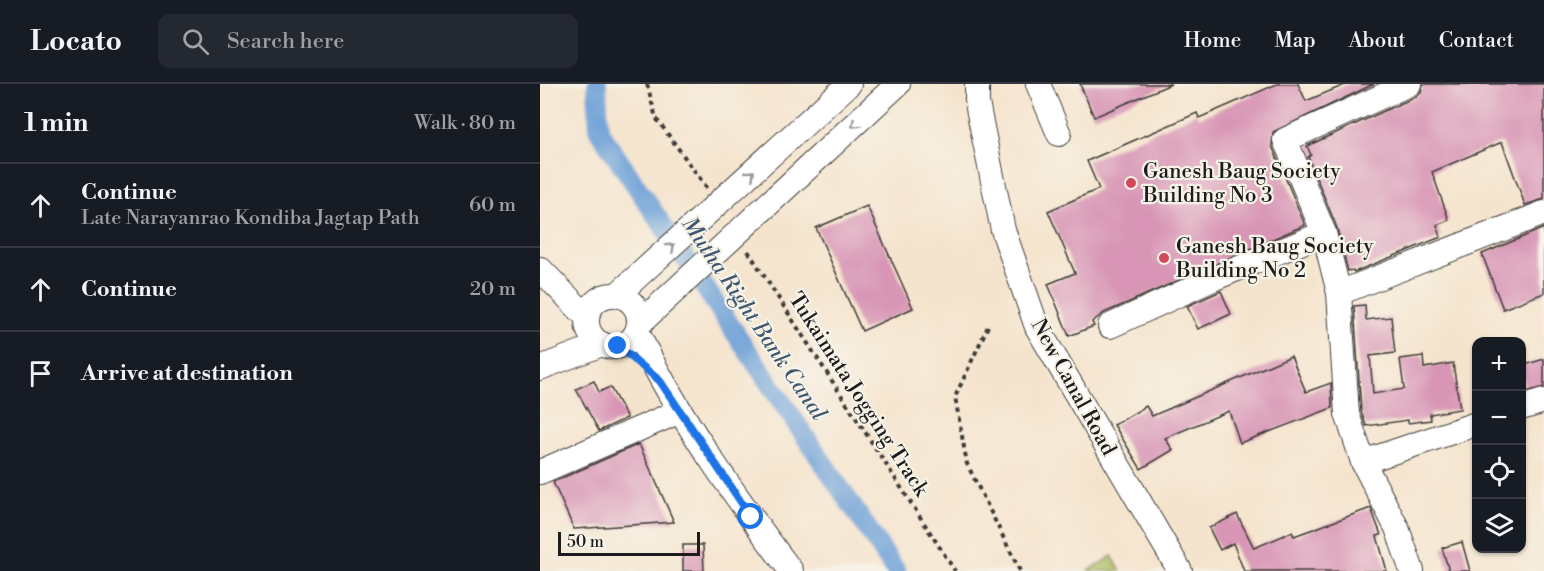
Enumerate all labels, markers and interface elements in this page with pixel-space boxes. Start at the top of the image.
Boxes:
search box [158,14,578,68]
text: Locato [30,24,122,59]
icon: search [179,25,212,58]
text: Search here [227,28,344,55]
text: Home [1184,28,1241,54]
text: Map [1274,28,1316,54]
text: About [1349,28,1406,54]
text: Contact [1439,28,1514,54]
text: 1 min [24,107,89,139]
text: Walk · 80 m [414,111,516,136]
one-way arrow [852,117,862,128]
place label: Ganesh Baug Society Building No 3 [1142,159,1341,209]
one-way arrow [743,170,754,181]
marker: Ganesh Baug Society Building No 3 [1124,176,1138,190]
text: Continue [81,179,177,206]
icon: ahead [24,189,57,222]
text: 60 m [469,193,516,218]
text: Late Narayanrao Kondiba Jagtap Path [81,206,420,231]
water label: Mutha Right Bank Canal [675,212,832,426]
place label: Ganesh Baug Society Building No 2 [1175,234,1374,284]
one-way arrow [664,243,674,254]
marker: Ganesh Baug Society Building No 2 [1157,251,1171,265]
icon: ahead [24,273,57,306]
text: Continue [81,276,177,303]
text: 20 m [470,277,516,302]
street label: Tukaimata Jogging Track [782,288,934,502]
street label: New Canal Road [1025,315,1121,460]
route end [604,332,630,358]
map controls [1472,337,1526,553]
button: + [1472,337,1526,391]
icon: arrive [24,357,57,390]
text: Arrive at destination [81,360,293,387]
button: − [1472,391,1526,445]
button: locate [1472,445,1526,499]
button: layers [1472,499,1526,553]
route start [737,503,763,529]
scale bar [558,529,700,556]
text: 50 m [567,532,604,552]

